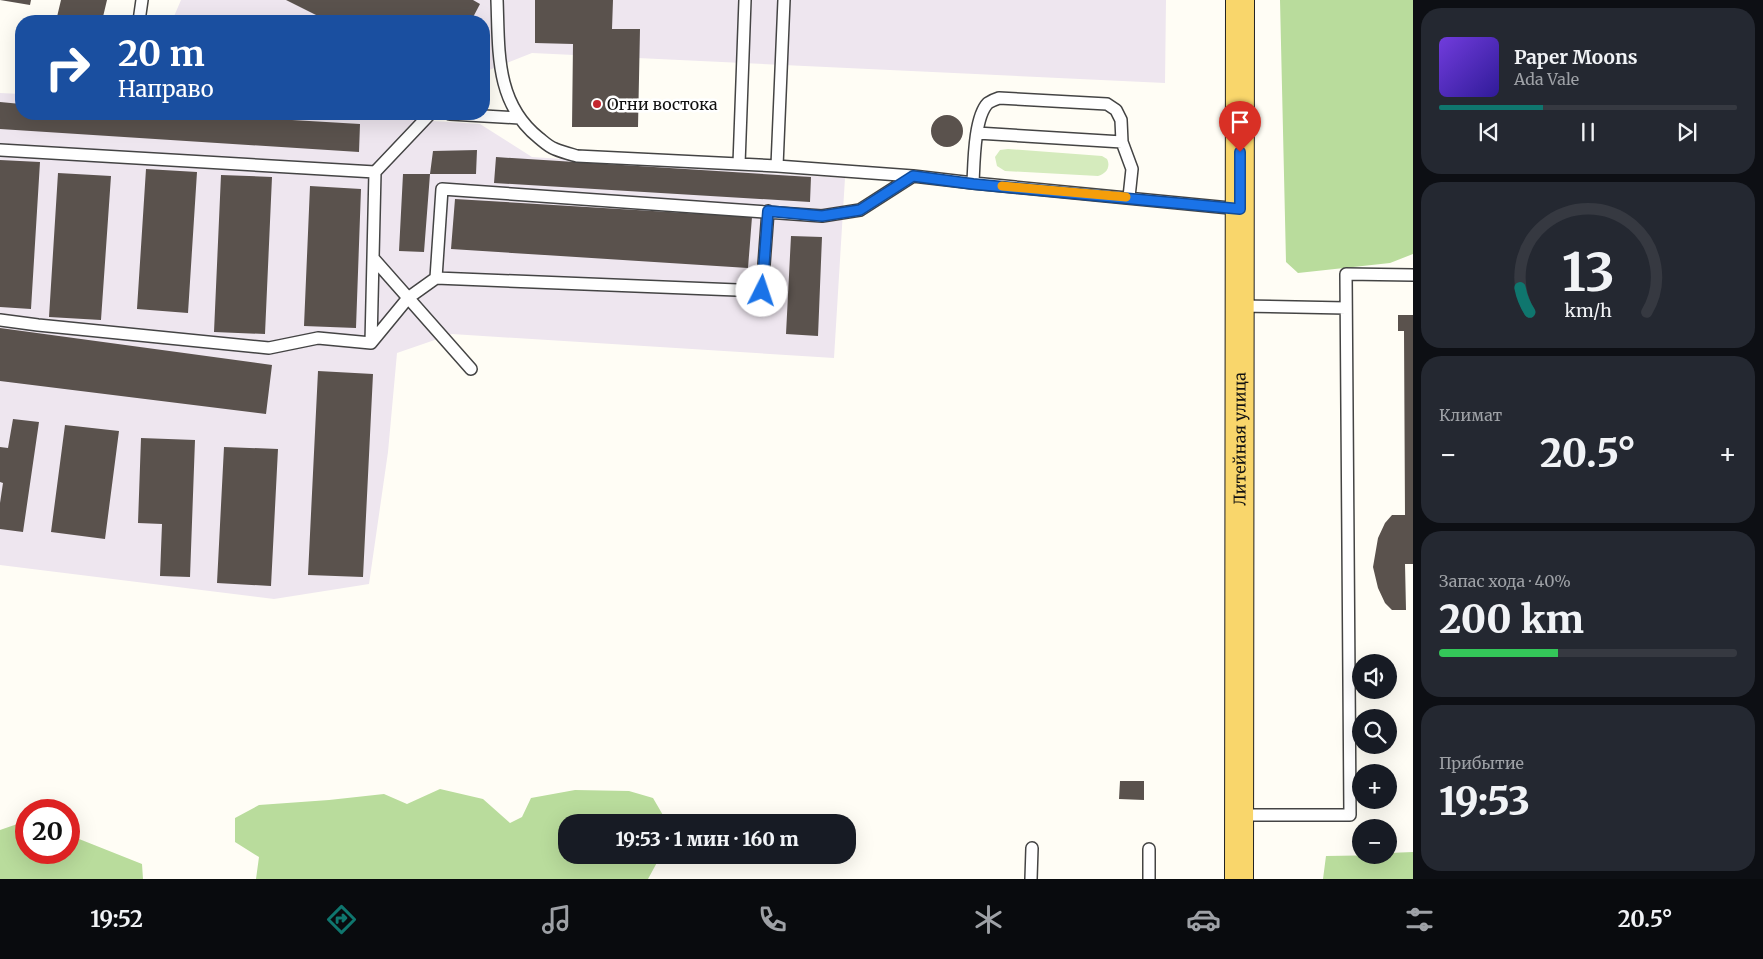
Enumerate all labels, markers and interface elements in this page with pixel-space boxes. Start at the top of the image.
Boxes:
text: 20 m [118,32,205,76]
icon: right [35,35,100,100]
text: Paper Moons [1514,45,1638,69]
text: Ada Vale [1514,69,1579,89]
text: Направо [118,75,214,103]
place label: Огни востока [607,94,718,114]
marker: Огни востока [591,98,603,110]
pin [1219,101,1261,152]
icon: arrive [1226,108,1254,136]
icon: previous [1475,118,1503,146]
icon: pause [1574,118,1602,146]
icon: next [1673,118,1701,146]
text: 13 [1562,240,1614,305]
position arrow [735,264,787,316]
text: km/h [1564,299,1612,322]
street label: Литейная улица [1229,372,1250,506]
text: Климат [1439,405,1502,425]
text: 20.5° [1540,430,1636,477]
text: − [1439,436,1458,472]
text: + [1718,436,1737,472]
text: Запас хода · 40% [1439,571,1571,591]
text: 200 km [1439,596,1584,643]
map controls [1352,654,1397,864]
button: sound [1352,654,1397,699]
button: search [1352,709,1397,754]
text: Прибытие [1439,753,1524,773]
button: + [1352,764,1397,809]
text: 19:53 [1439,778,1530,825]
speed limit sign: 20 [15,799,80,864]
button: − [1352,819,1397,864]
text: 19:53 · 1 мин · 160 m [615,827,799,851]
icon: directions [324,902,359,937]
icon: music [539,902,574,937]
icon: phone [755,902,790,937]
icon: climate [971,902,1006,937]
icon: car [1186,902,1221,937]
icon: filters [1402,902,1437,937]
text: 19:52 [90,905,143,933]
text: 20.5° [1618,905,1673,933]

